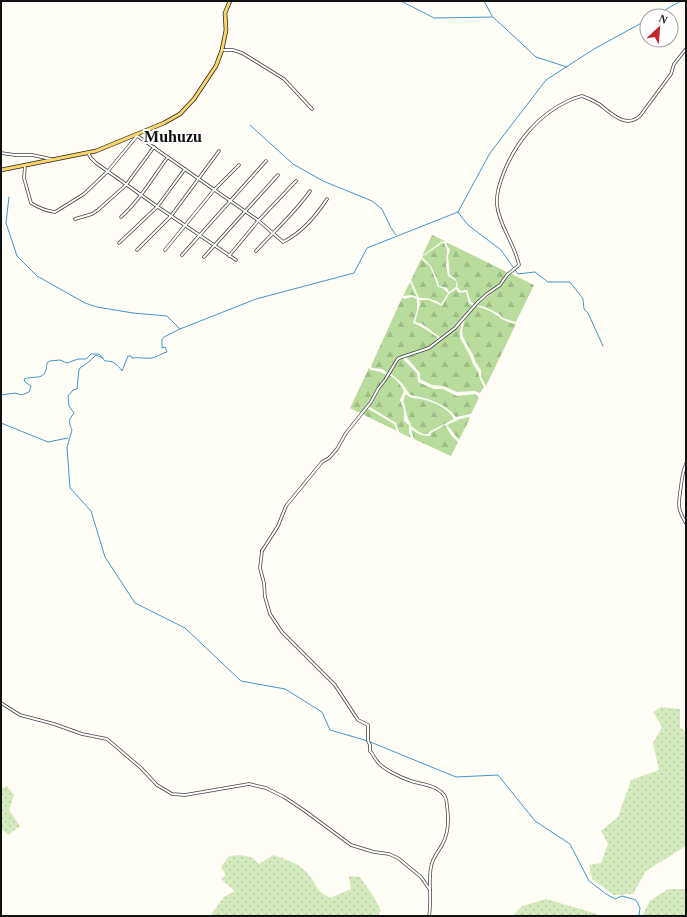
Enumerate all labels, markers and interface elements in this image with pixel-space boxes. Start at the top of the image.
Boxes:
north arrow [639,8,679,48]
text: N [657,12,670,26]
district label: Muhuzu [144,128,202,145]

